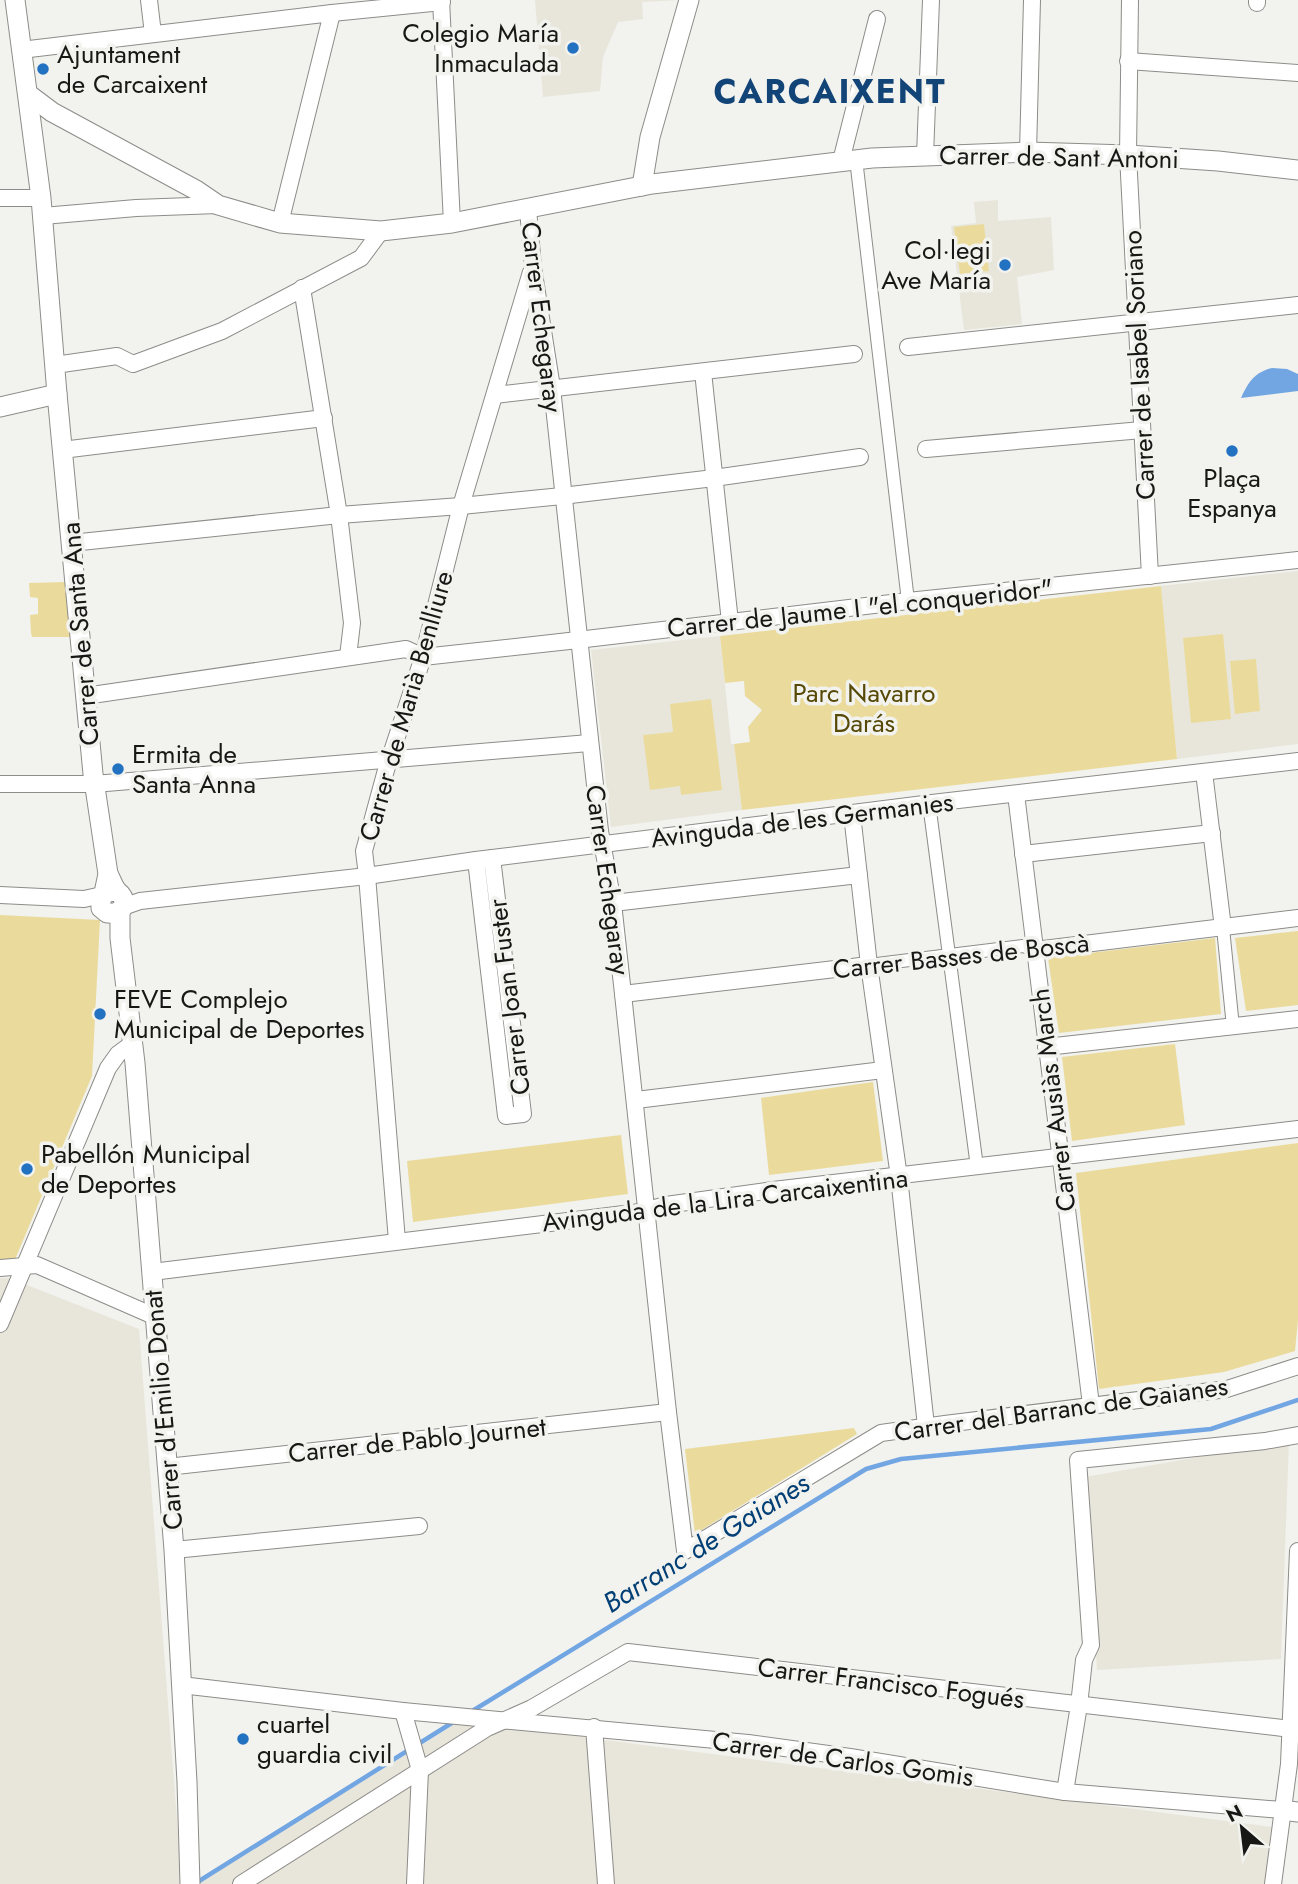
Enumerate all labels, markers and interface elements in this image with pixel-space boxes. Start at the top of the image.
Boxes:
place label: Colegio María Inmaculada [402,14,559,82]
place label: Ajuntament de Carcaixent [57,35,208,103]
marker: Colegio María Inmaculada [565,40,581,56]
marker: Ajuntament de Carcaixent [35,61,51,77]
district label: CARCAIXENT [714,68,946,115]
street label: Carrer de Sant Antoni [939,136,1179,178]
street label: Carrer Echegaray [511,220,573,415]
street label: Carrer de Isabel Soriano [1113,229,1165,501]
place label: Col·legi Ave María [881,231,991,299]
marker: Col·legi Ave María [997,257,1013,273]
marker: Plaça Espanya [1224,443,1240,459]
place label: Plaça Espanya [1187,459,1277,527]
street label: Carrer de Santa Ana [51,521,109,747]
street label: Carrer de Marià Benlliure [349,566,463,846]
street label: Carrer de Jaume I "el conqueridor" [665,569,1055,647]
park label: Parc Navarro Darás [793,674,935,742]
place label: Ermita de Santa Anna [132,735,256,803]
marker: Ermita de Santa Anna [110,761,126,777]
street label: Carrer Echegaray [576,782,640,978]
street label: Avinguda de les Germanies [649,783,955,857]
street label: Carrer Joan Fuster [478,897,540,1097]
street label: Carrer Basses de Boscà [831,924,1091,988]
place label: FEVE Complejo Municipal de Deportes [114,980,365,1048]
street label: Carrer Ausiàs March [1020,986,1086,1214]
marker: FEVE Complejo Municipal de Deportes [92,1006,108,1022]
place label: Pabellón Municipal de Deportes [41,1135,250,1203]
street label: Avinguda de la Lira Carcaixentina [540,1159,910,1241]
marker: Pabellón Municipal de Deportes [19,1161,35,1177]
street label: Carrer d'Emilio Donat [134,1288,192,1531]
street label: Carrer del Barranc de Gaianes [892,1367,1230,1451]
street label: Carrer de Pablo Journet [286,1407,548,1472]
water label: Barranc de Gaianes [595,1462,818,1623]
street label: Carrer Francisco Fogués [756,1648,1026,1718]
place label: cuartel guardia civil [257,1705,392,1773]
street label: Carrer de Carlos Gomis [710,1722,976,1796]
marker: cuartel guardia civil [235,1731,251,1747]
north arrow [1207,1793,1277,1863]
text: N [1221,1798,1247,1829]

